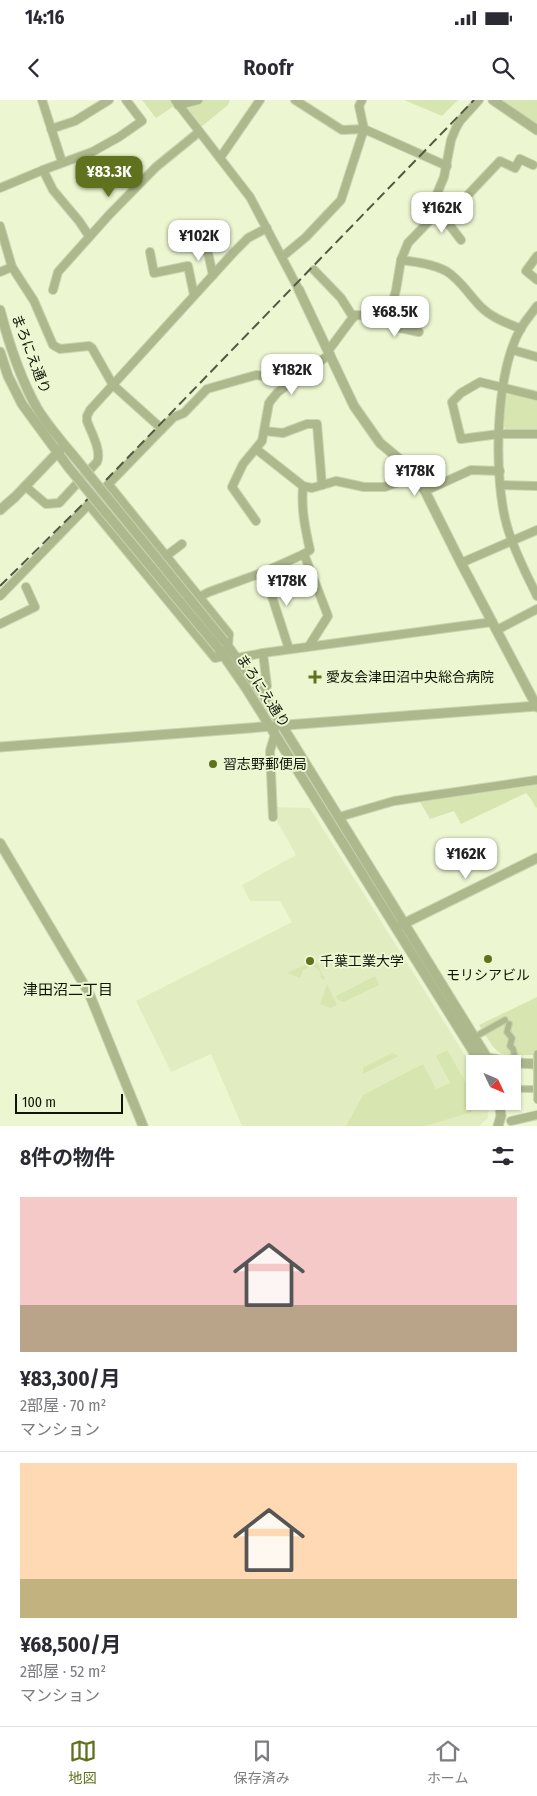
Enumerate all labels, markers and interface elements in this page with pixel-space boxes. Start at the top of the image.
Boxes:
text: 14:16 [25,6,64,29]
icon: back [20,54,48,82]
text: Roofr [243,54,294,81]
icon: search [489,54,517,82]
pin: ¥83.3K [68,156,150,198]
text: ¥83.3K [87,162,131,181]
pin: ¥162K [407,192,477,234]
text: ¥162K [422,198,462,217]
pin: ¥102K [164,220,234,262]
text: ¥102K [179,226,219,245]
pin: ¥68.5K [354,296,436,338]
text: ¥68.5K [372,302,418,321]
street label: まろにえ通り [8,312,54,396]
pin: ¥182K [257,354,327,396]
text: ¥182K [272,360,312,379]
pin: ¥178K [380,454,450,497]
text: ¥178K [396,461,434,480]
pin: ¥178K [252,564,322,607]
text: ¥178K [268,571,306,590]
street label: まろにえ通り [233,651,293,731]
place label: 愛友会津田沼中央総合病院 [326,669,494,686]
marker: 愛友会津田沼中央総合病院 [308,670,322,684]
place label: 習志野郵便局 [223,756,307,773]
marker: 習志野郵便局 [207,758,219,770]
pin: ¥162K [431,838,501,880]
text: ¥162K [446,844,486,863]
place label: 千葉工業大学 [320,953,404,970]
marker: モリシアビル [482,953,494,965]
marker: 千葉工業大学 [304,955,316,967]
place label: モリシアビル [446,967,530,984]
district label: 津田沼二丁目 [23,981,113,999]
north arrow [466,1055,521,1110]
map controls [466,1055,521,1110]
scale bar [15,1091,122,1114]
text: 100 m [22,1094,56,1111]
icon: filters [489,1142,517,1170]
text: 8件の物件 [20,1145,115,1171]
icon: home [224,1230,314,1320]
text: ¥83,300/月 [20,1366,120,1392]
text: 2部屋 · 70 m² [20,1396,106,1415]
text: マンション [20,1420,100,1439]
icon: home [224,1495,314,1585]
text: ¥68,500/月 [20,1632,121,1658]
text: 2部屋 · 52 m² [20,1662,106,1681]
text: マンション [20,1686,100,1705]
tab: 地図 [69,1737,97,1787]
tab: 保存済み [234,1737,290,1787]
tab: ホーム [427,1737,468,1787]

